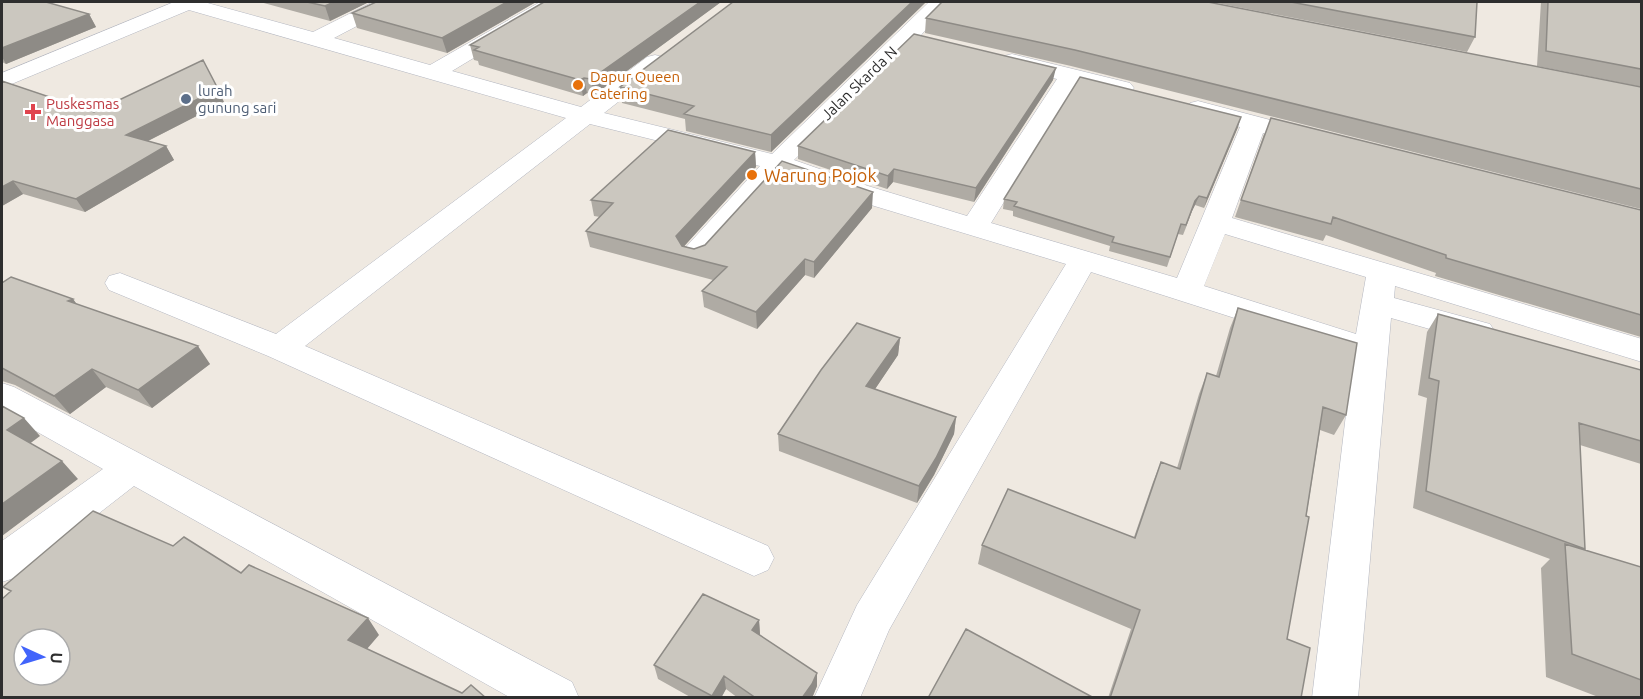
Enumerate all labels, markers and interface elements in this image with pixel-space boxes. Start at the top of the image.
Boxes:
street label: Jalan Skarda N [818,43,900,123]
place label: Dapur Queen Catering [590,68,680,102]
marker: Dapur Queen Catering [571,78,585,92]
place label: lurah gunung sari [198,82,277,116]
marker: lurah gunung sari [179,92,193,106]
place label: Puskesmas Manggasa [46,95,119,129]
marker: Puskesmas Manggasa [24,103,42,121]
place label: Warung Pojok [764,165,876,185]
marker: Warung Pojok [745,168,759,182]
north arrow [12,627,72,687]
text: U [48,652,66,664]

